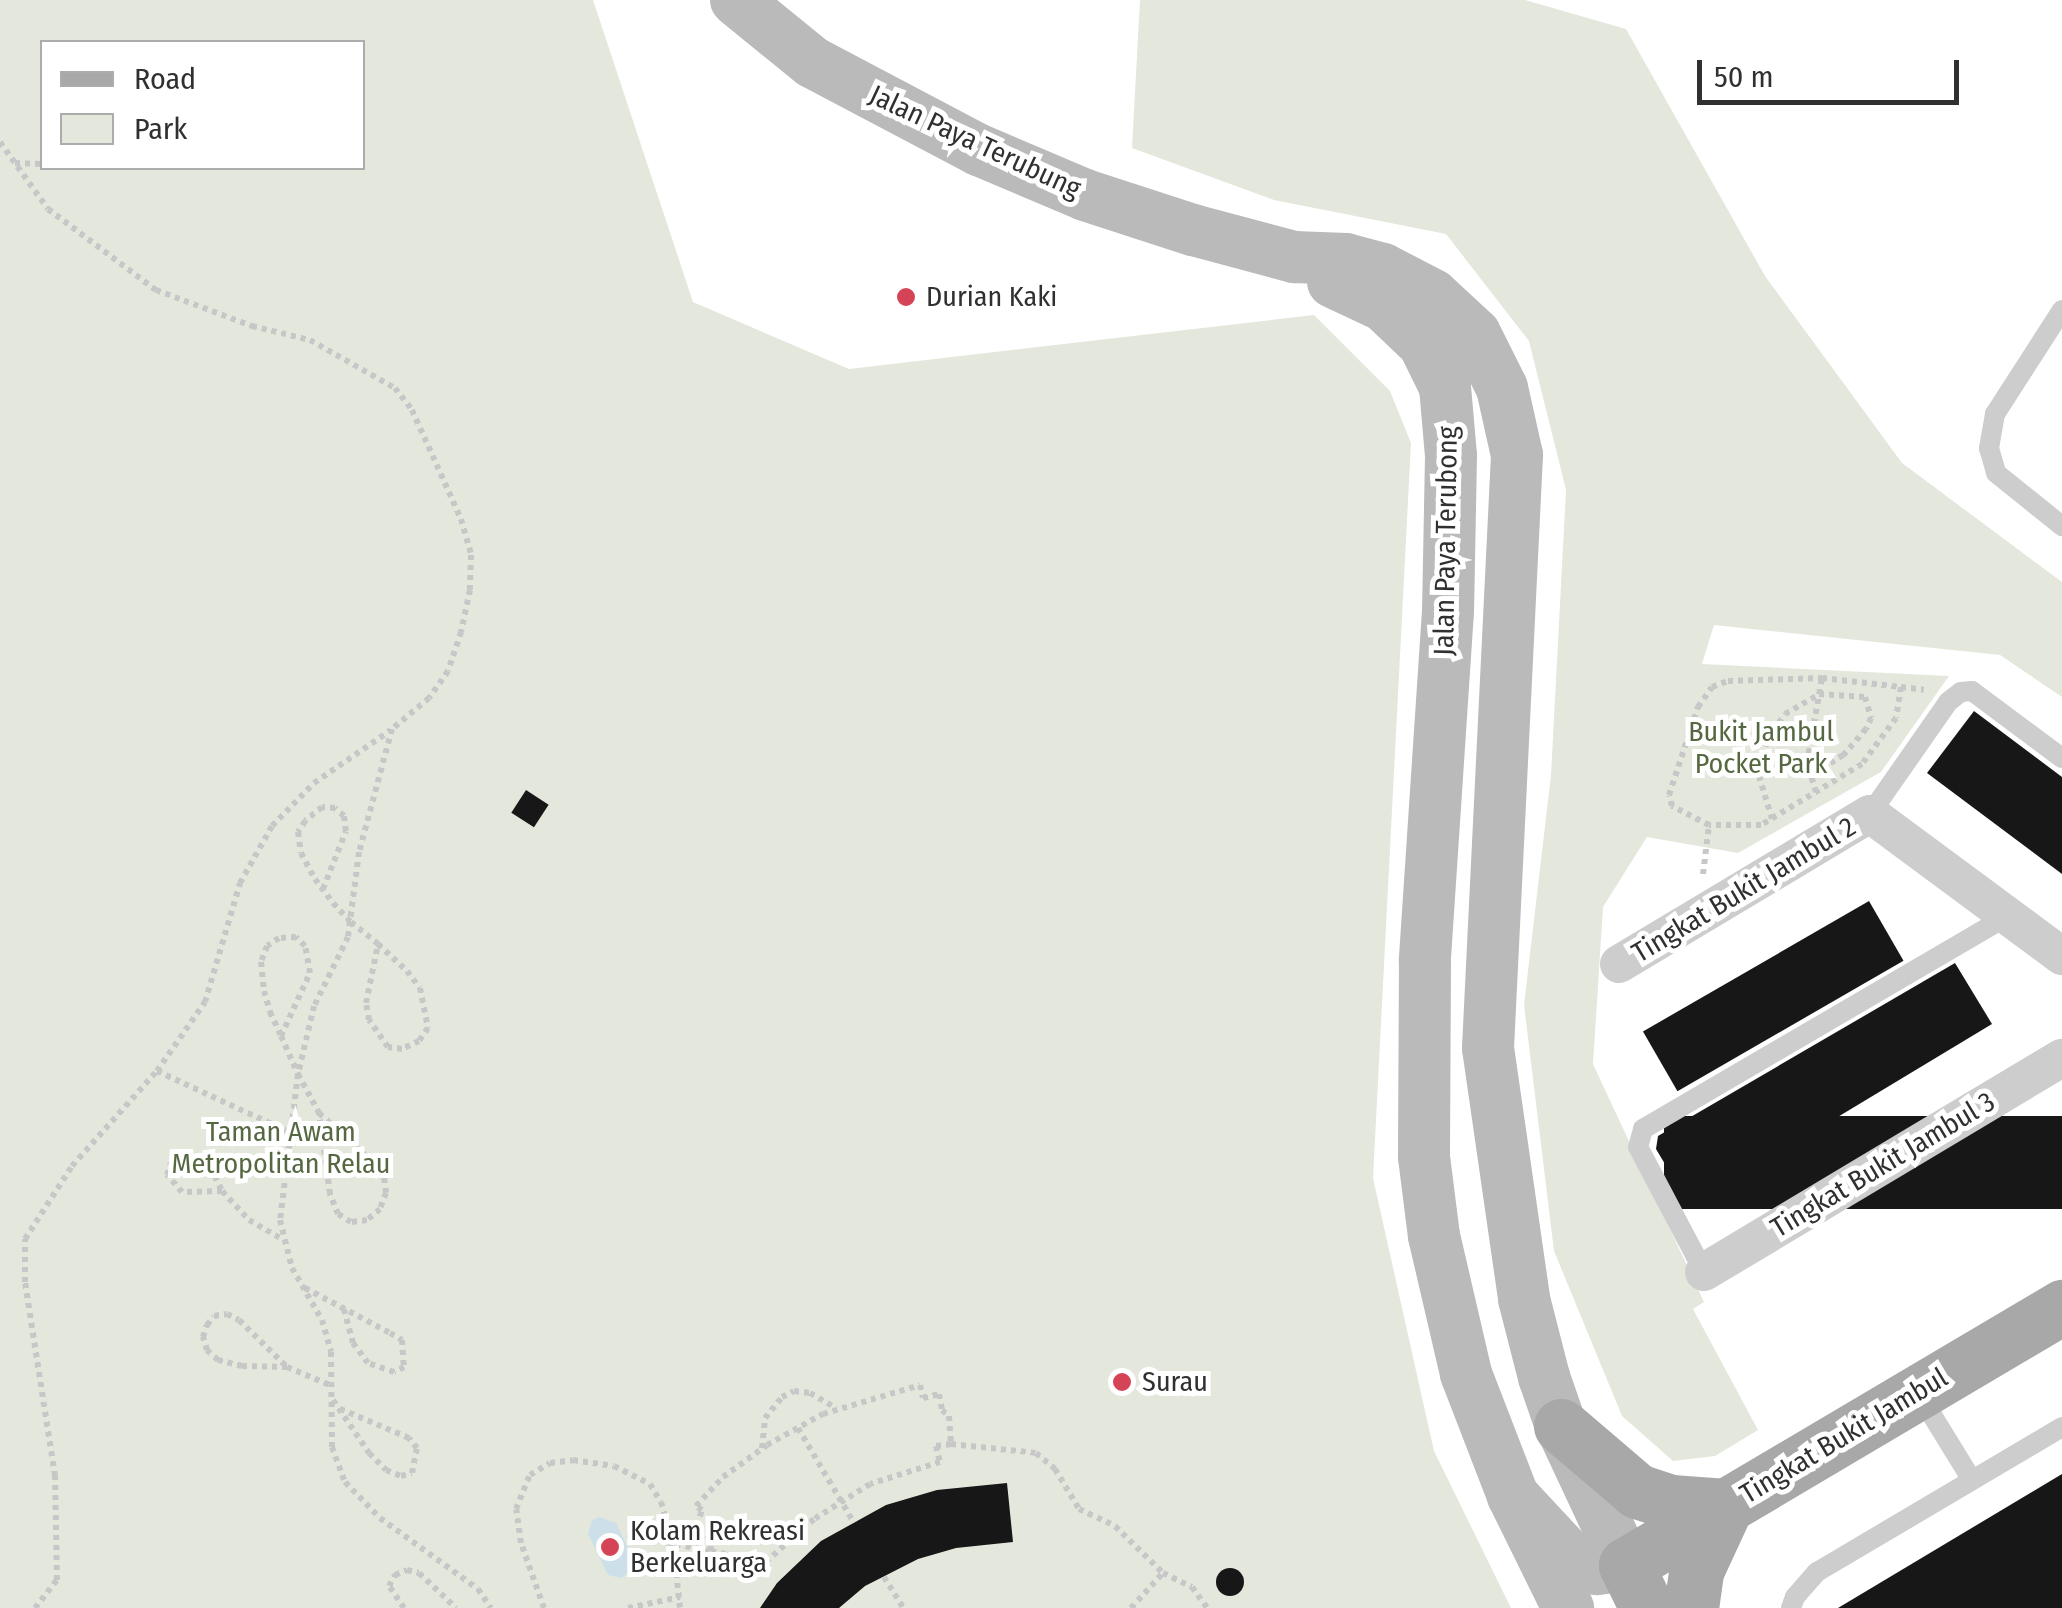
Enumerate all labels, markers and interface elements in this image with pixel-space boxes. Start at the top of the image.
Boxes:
legend [40,40,365,170]
scale bar [1702,40,1964,102]
text: 50 m [1714,59,1774,95]
text: Road [134,61,196,97]
street label: Jalan Paya Terubung [864,78,1086,206]
text: Park [134,111,187,147]
place label: Durian Kaki [926,280,1057,314]
marker: Durian Kaki [895,286,917,308]
street label: Jalan Paya Terubong [1427,426,1465,656]
park label: Bukit Jambul Pocket Park [1688,715,1834,781]
street label: Tingkat Bukit Jambul 2 [1626,810,1862,970]
street label: Tingkat Bukit Jambul 3 [1765,1085,2001,1245]
park label: Taman Awam Metropolitan Relau [172,1115,390,1181]
street label: Tingkat Bukit Jambul [1734,1361,1954,1511]
place label: Surau [1142,1365,1208,1399]
marker: Surau [1111,1371,1133,1393]
place label: Kolam Rekreasi Berkeluarga [630,1514,805,1580]
marker: Kolam Rekreasi Berkeluarga [599,1536,621,1558]

